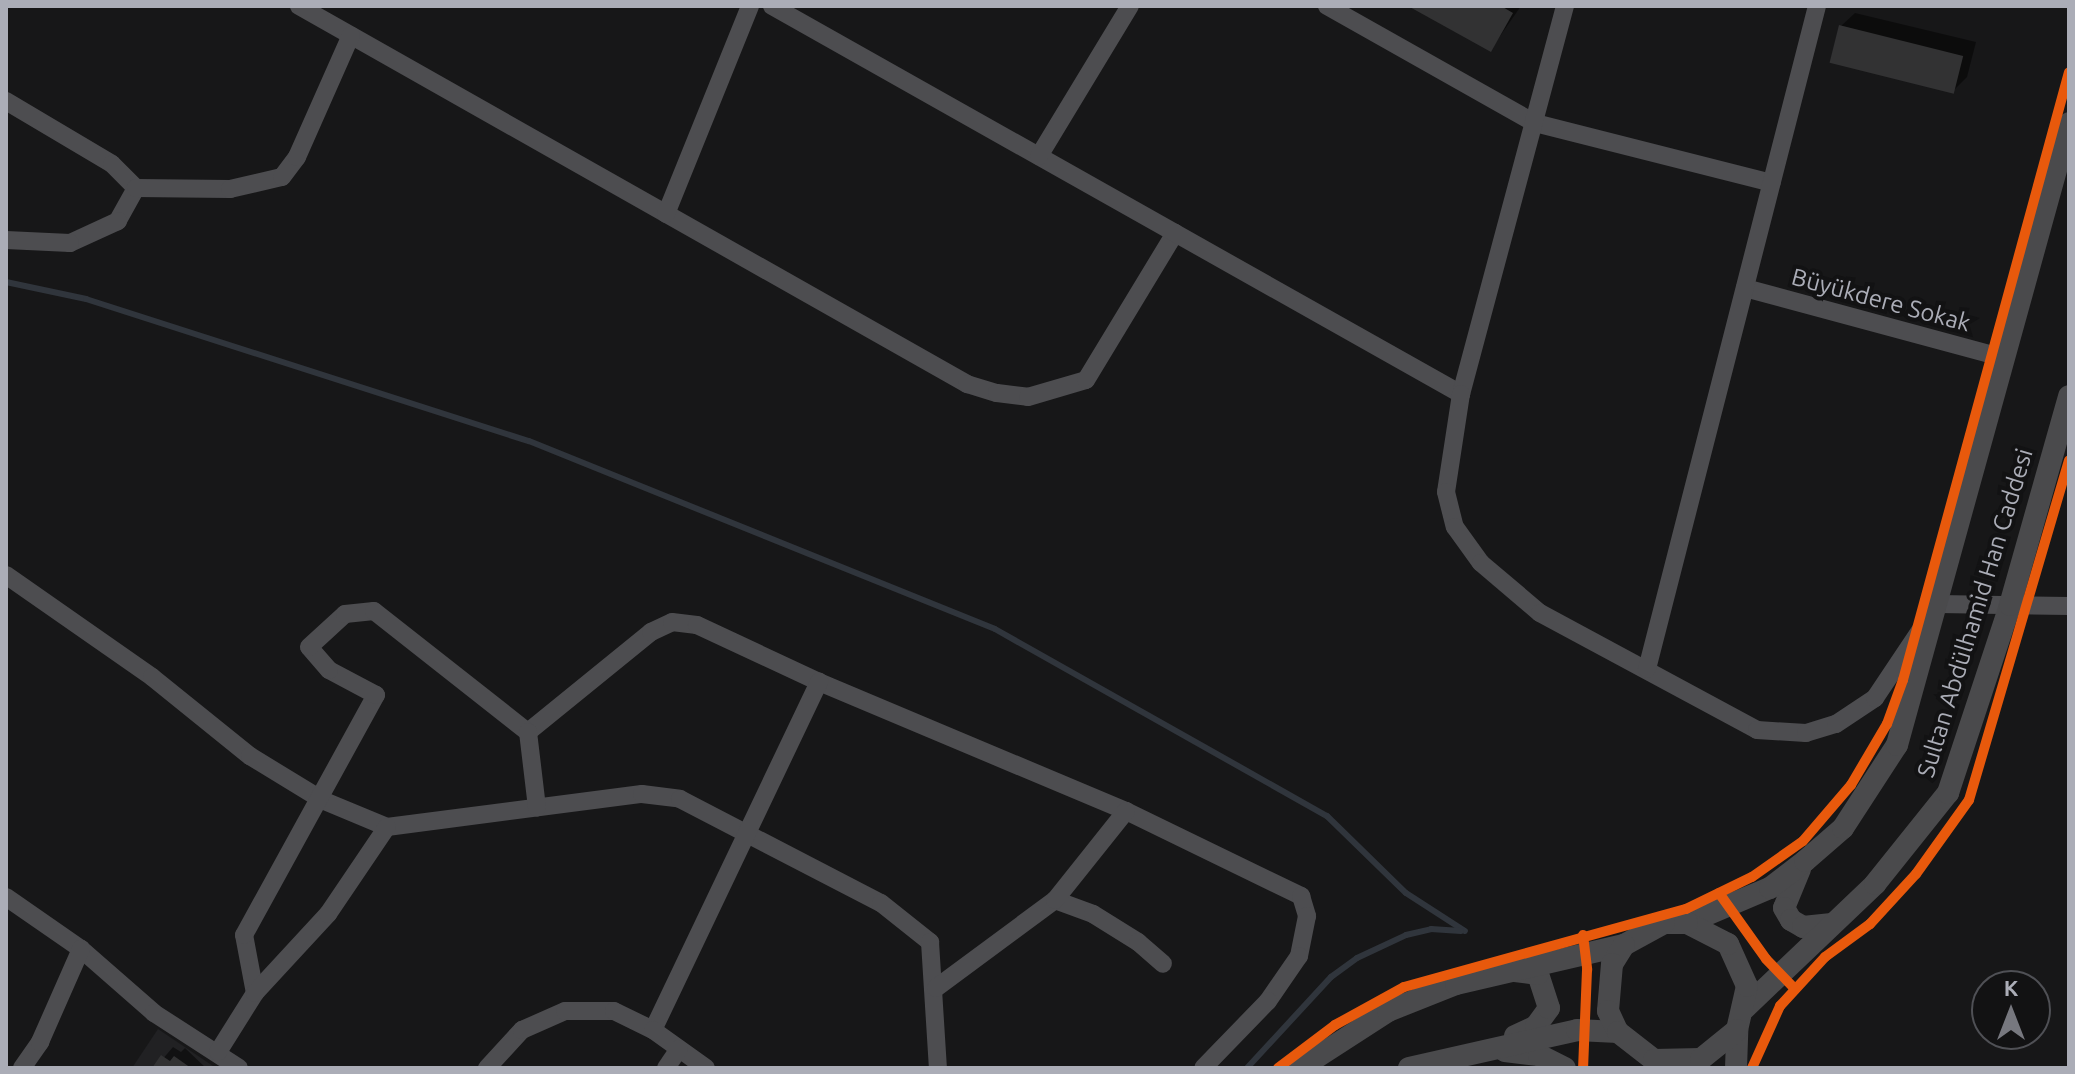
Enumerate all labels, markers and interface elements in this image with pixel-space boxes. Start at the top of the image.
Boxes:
street label: Büyükdere Sokak [1788,262,1974,338]
street label: Sultan Abdülhamid Han Caddesi [1911,445,2039,781]
north arrow [1971,970,2051,1050]
text: K [2004,975,2018,1000]

